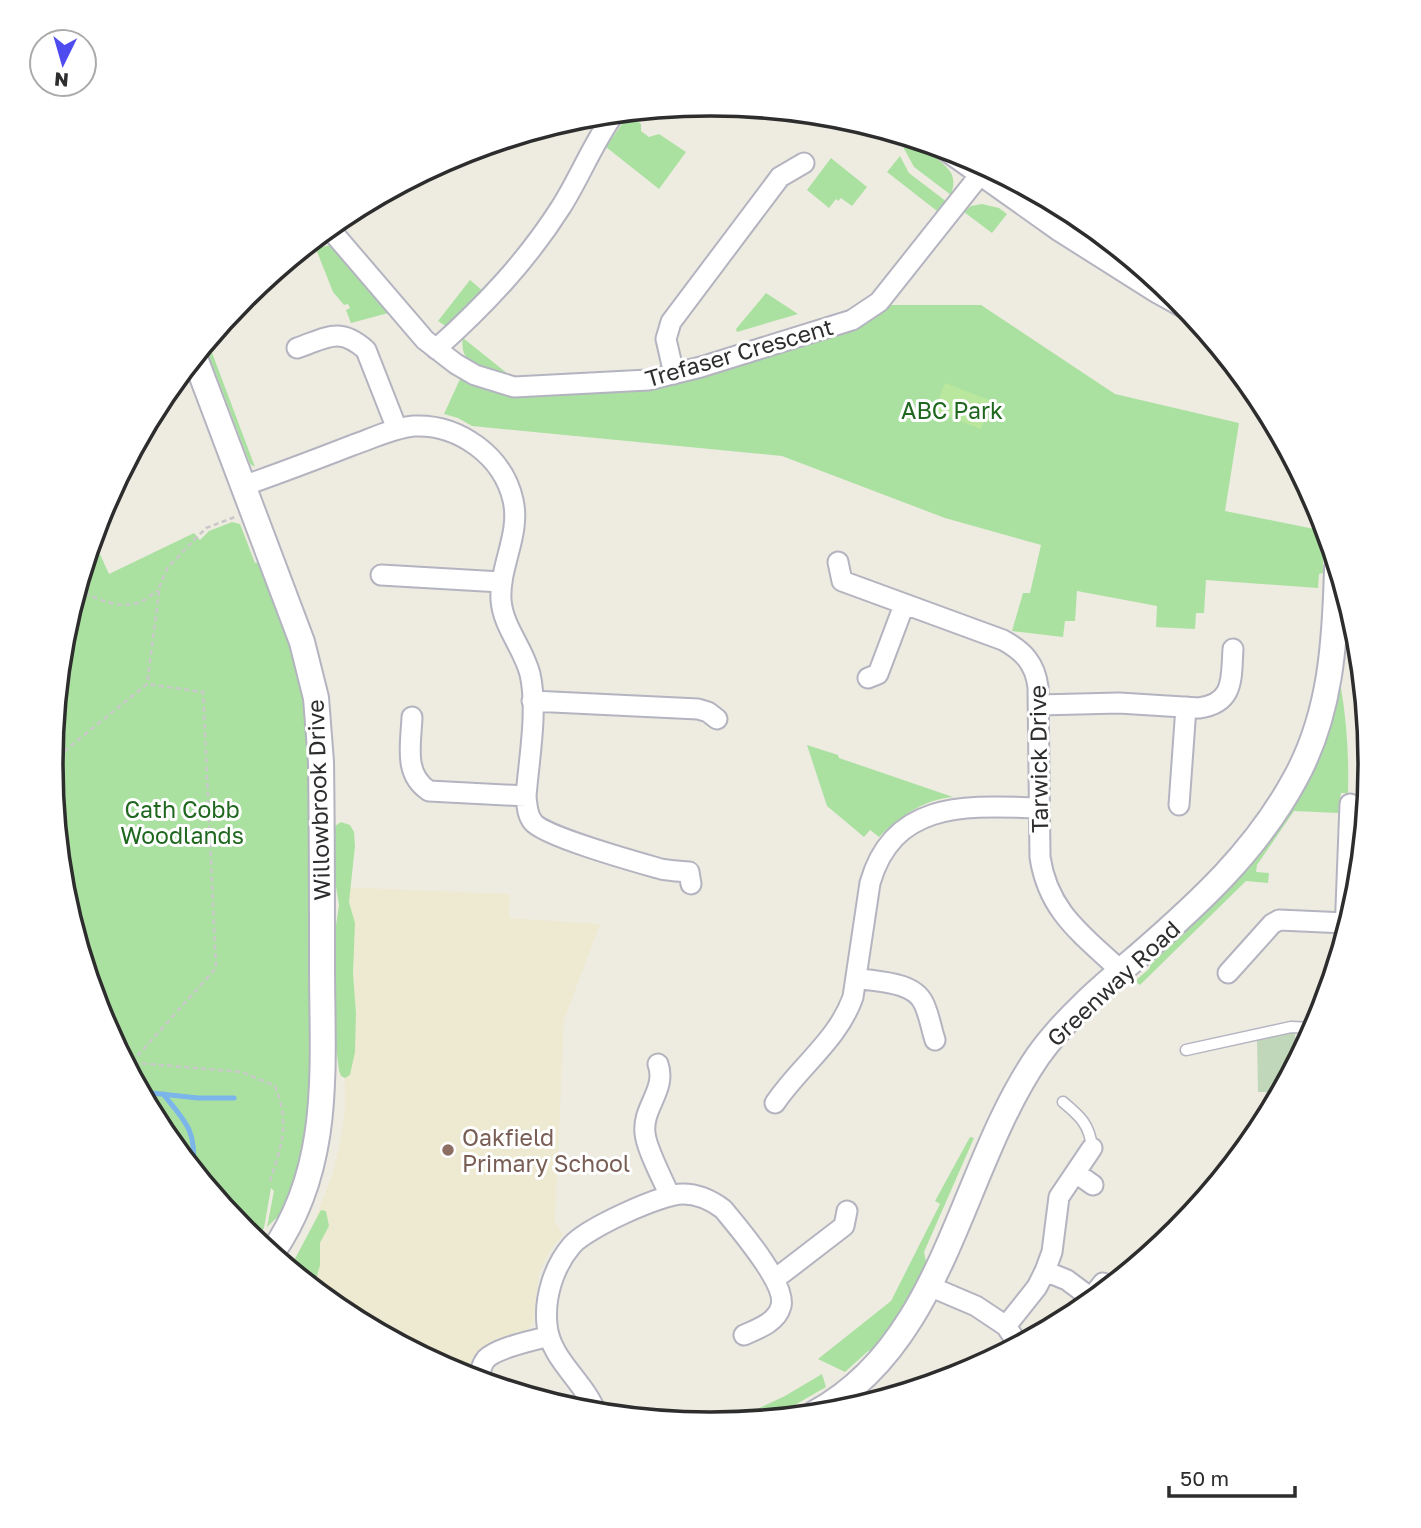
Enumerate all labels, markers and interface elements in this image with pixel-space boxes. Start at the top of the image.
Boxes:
north arrow [28,28,98,98]
text: N [53,68,70,93]
street label: Trefaser Crescent [642,312,836,392]
park label: ABC Park [901,396,1003,424]
street label: Tarwick Drive [1023,685,1053,833]
street label: Willowbrook Drive [300,699,336,901]
park label: Cath Cobb Woodlands [120,795,244,849]
street label: Greenway Road [1041,914,1185,1052]
place label: Oakfield Primary School [462,1123,630,1177]
marker: Oakfield Primary School [440,1142,456,1158]
scale bar [1169,1454,1295,1498]
text: 50 m [1180,1465,1229,1491]

